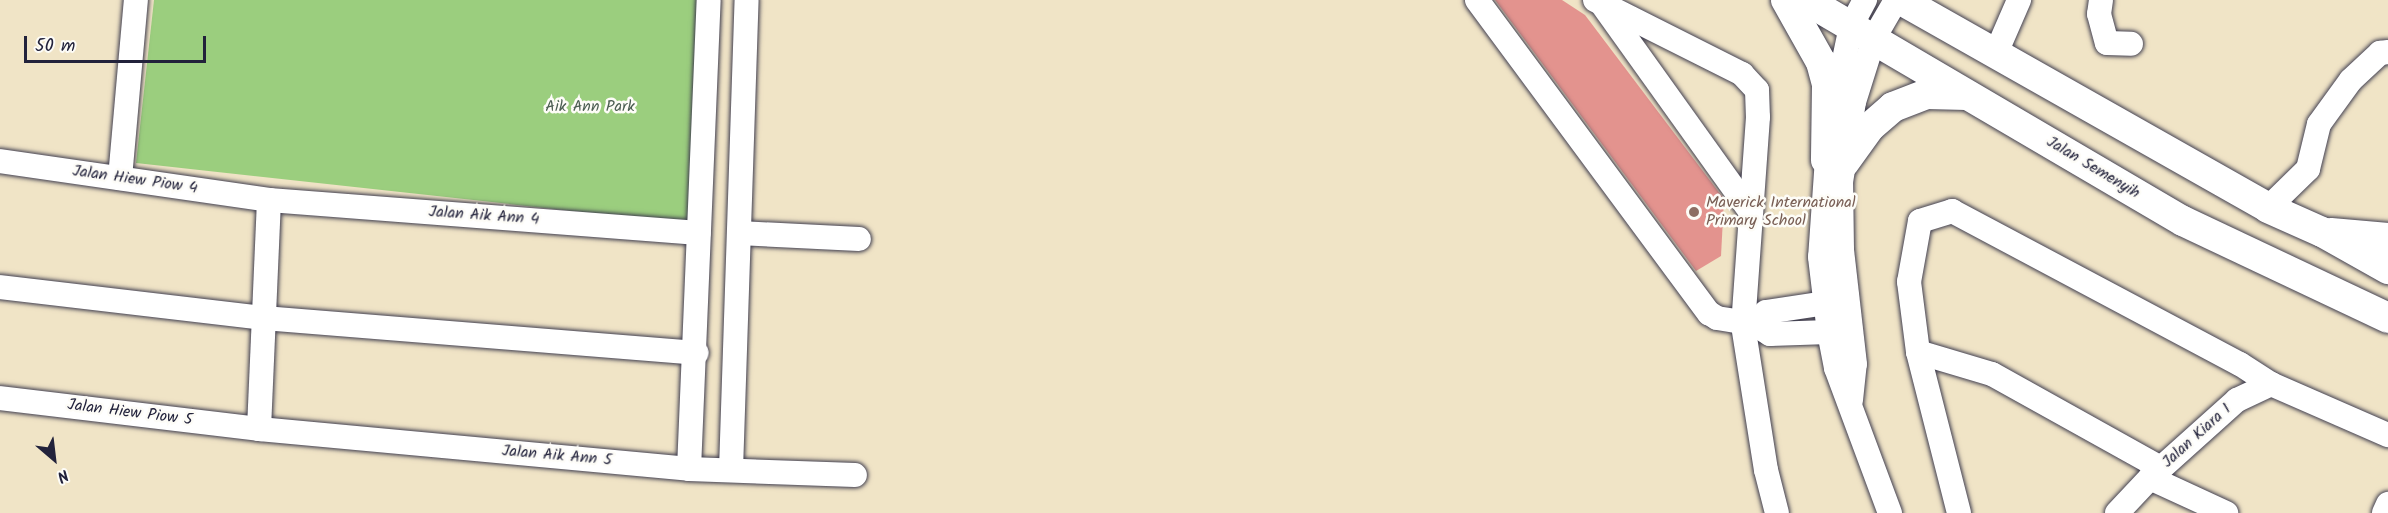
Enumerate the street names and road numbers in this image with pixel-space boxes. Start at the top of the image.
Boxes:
street label: Jalan Semenyih [2043,133,2143,203]
street label: Jalan Hiew Piow 4 [71,162,199,198]
street label: Jalan Aik Ann 4 [428,203,540,229]
street label: Jalan Hiew Piow 5 [66,396,194,430]
street label: Jalan Kiara 1 [2158,400,2236,472]
street label: Jalan Aik Ann 5 [501,442,613,470]

